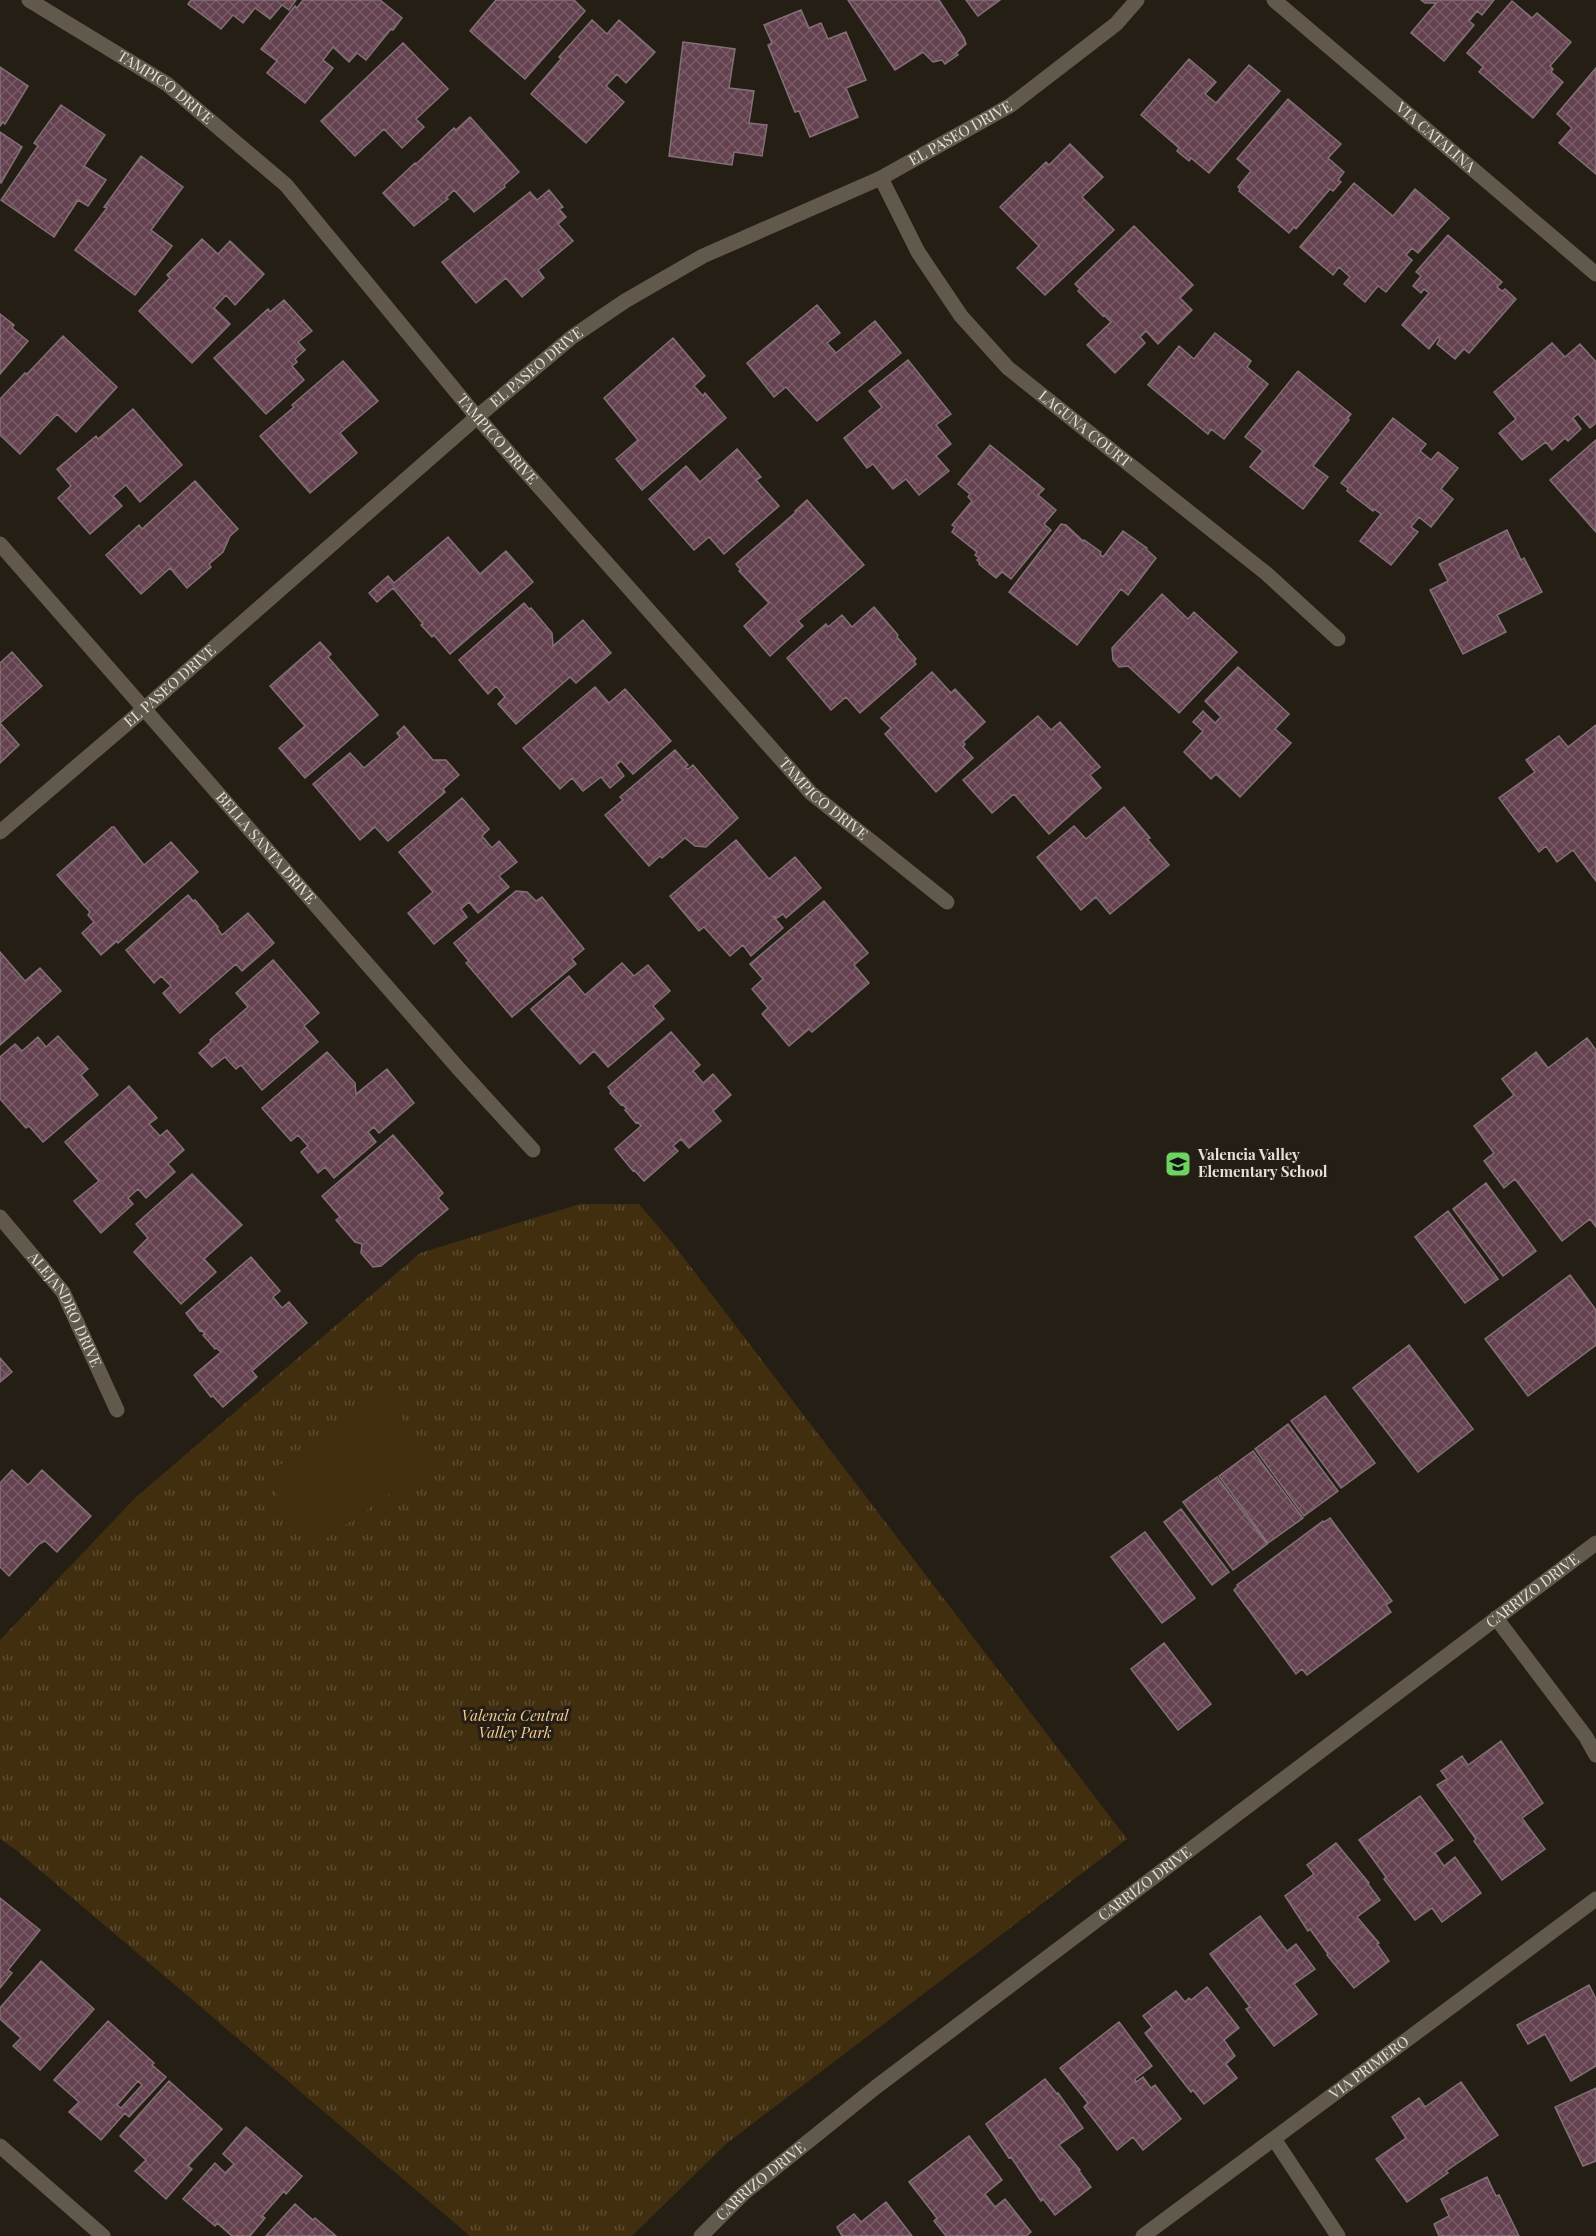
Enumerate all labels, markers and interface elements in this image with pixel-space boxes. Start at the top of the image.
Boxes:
street label: TAMPICO DRIVE [114,45,218,128]
street label: EL PASEO DRIVE [905,96,1015,170]
street label: VIA CATALINA [1391,96,1480,176]
street label: EL PASEO DRIVE [485,322,586,411]
street label: LAGUNA COURT [1035,385,1136,471]
street label: TAMPICO DRIVE [453,389,543,488]
street label: EL PASEO DRIVE [119,640,219,731]
street label: TAMPICO DRIVE [775,753,872,844]
street label: BELLA SANTA DRIVE [212,787,321,908]
place label: Valencia Valley Elementary School [1197,1144,1328,1181]
school or university icon: Valencia Valley Elementary School [1163,1149,1193,1179]
street label: ALEJANDRO DRIVE [24,1246,107,1370]
street label: CARRIZO DRIVE [1481,1548,1583,1632]
park label: Valencia Central Valley Park [462,1705,569,1742]
street label: CARRIZO DRIVE [1093,1841,1195,1925]
street label: VIA PRIMERO [1324,2031,1413,2104]
street label: CARRIZO DRIVE [711,2137,809,2225]

